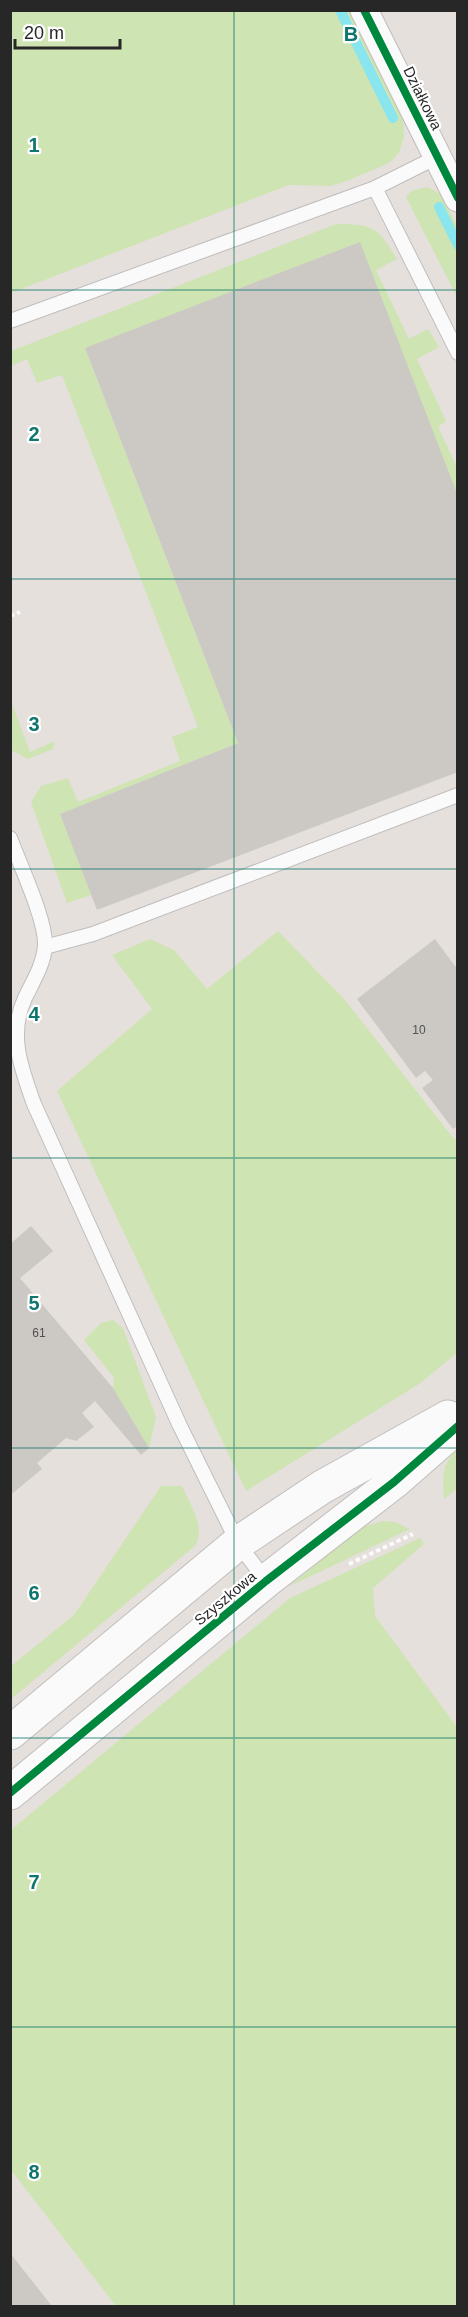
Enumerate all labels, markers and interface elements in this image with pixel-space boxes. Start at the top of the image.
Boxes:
scale bar [15,12,120,50]
text: 20 m [24,23,64,43]
text: B [344,23,358,45]
street label: Działkowa [400,64,446,133]
text: 1 [28,134,40,156]
text: 2 [28,423,40,445]
text: 3 [28,713,40,735]
text: 4 [28,1003,40,1025]
house number: 10 [412,1023,426,1037]
text: 5 [28,1292,40,1314]
house number: 61 [32,1326,46,1340]
street label: Szyszkowa [191,1567,260,1629]
text: 6 [28,1582,40,1604]
text: 7 [28,1871,40,1893]
text: 8 [28,2161,40,2183]

